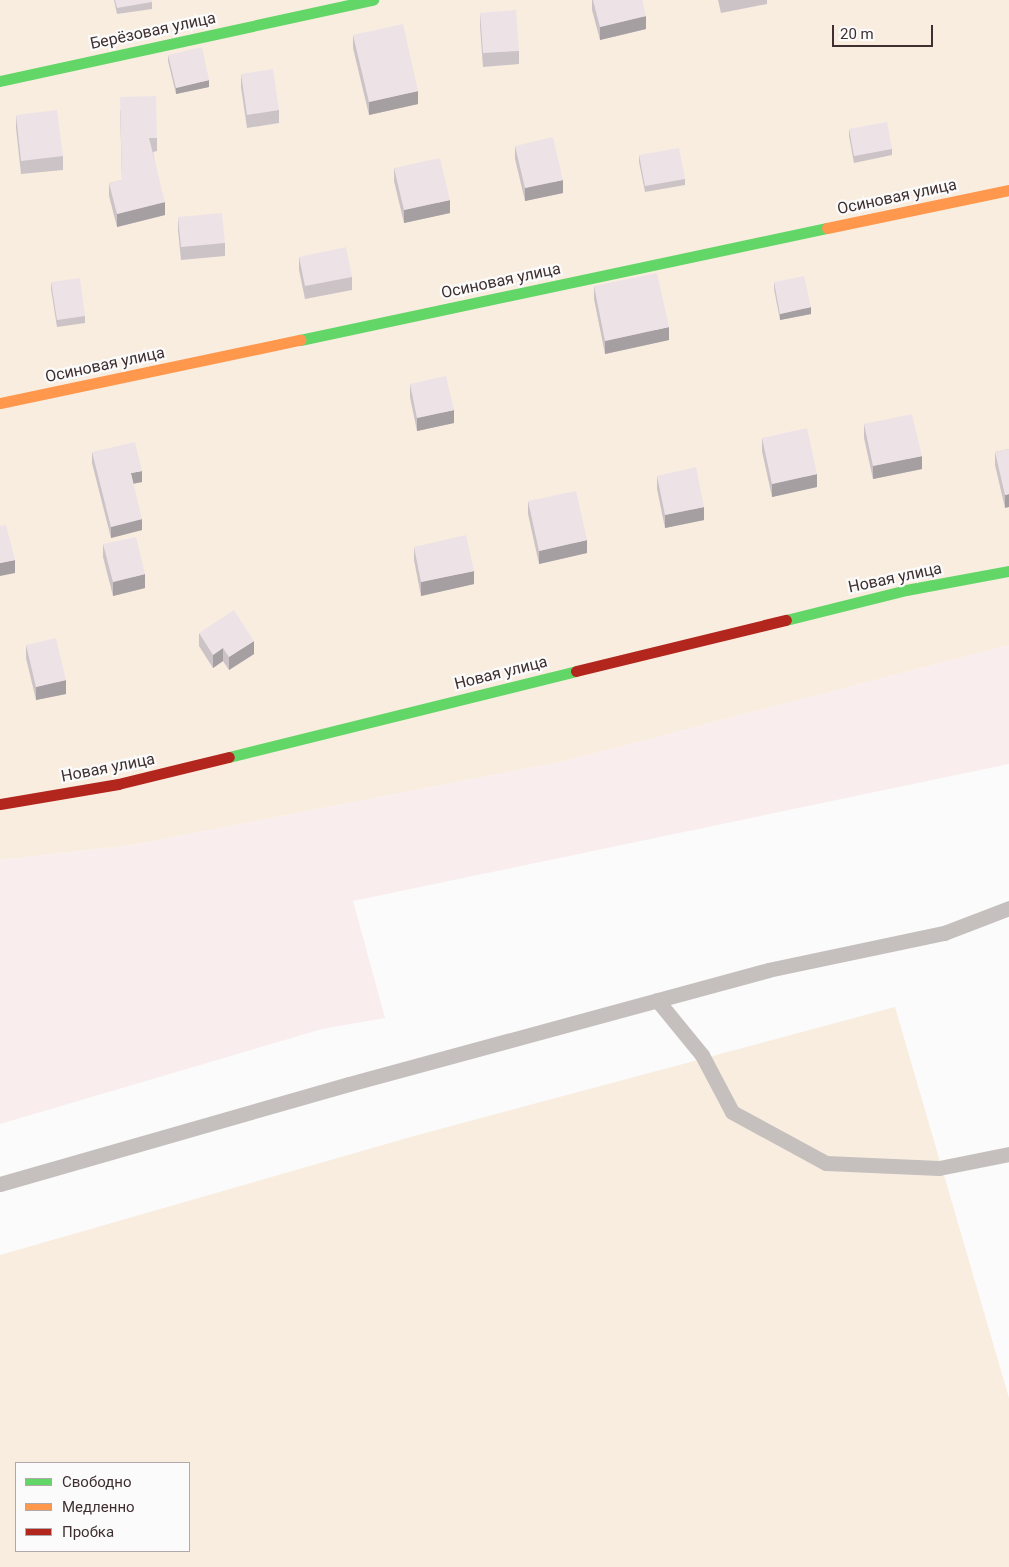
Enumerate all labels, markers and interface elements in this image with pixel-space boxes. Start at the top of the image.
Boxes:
street label: Берёзовая улица [88,8,218,54]
scale bar [834,15,935,47]
text: 20 m [840,25,874,43]
street label: Осиновая улица [836,175,958,219]
street label: Осиновая улица [440,259,562,303]
street label: Осиновая улица [44,343,166,387]
street label: Новая улица [847,559,943,597]
street label: Новая улица [453,652,549,694]
street label: Новая улица [60,750,156,786]
legend [15,1462,190,1552]
text: Свободно [62,1473,131,1491]
text: Медленно [62,1498,135,1516]
text: Пробка [62,1523,114,1541]

